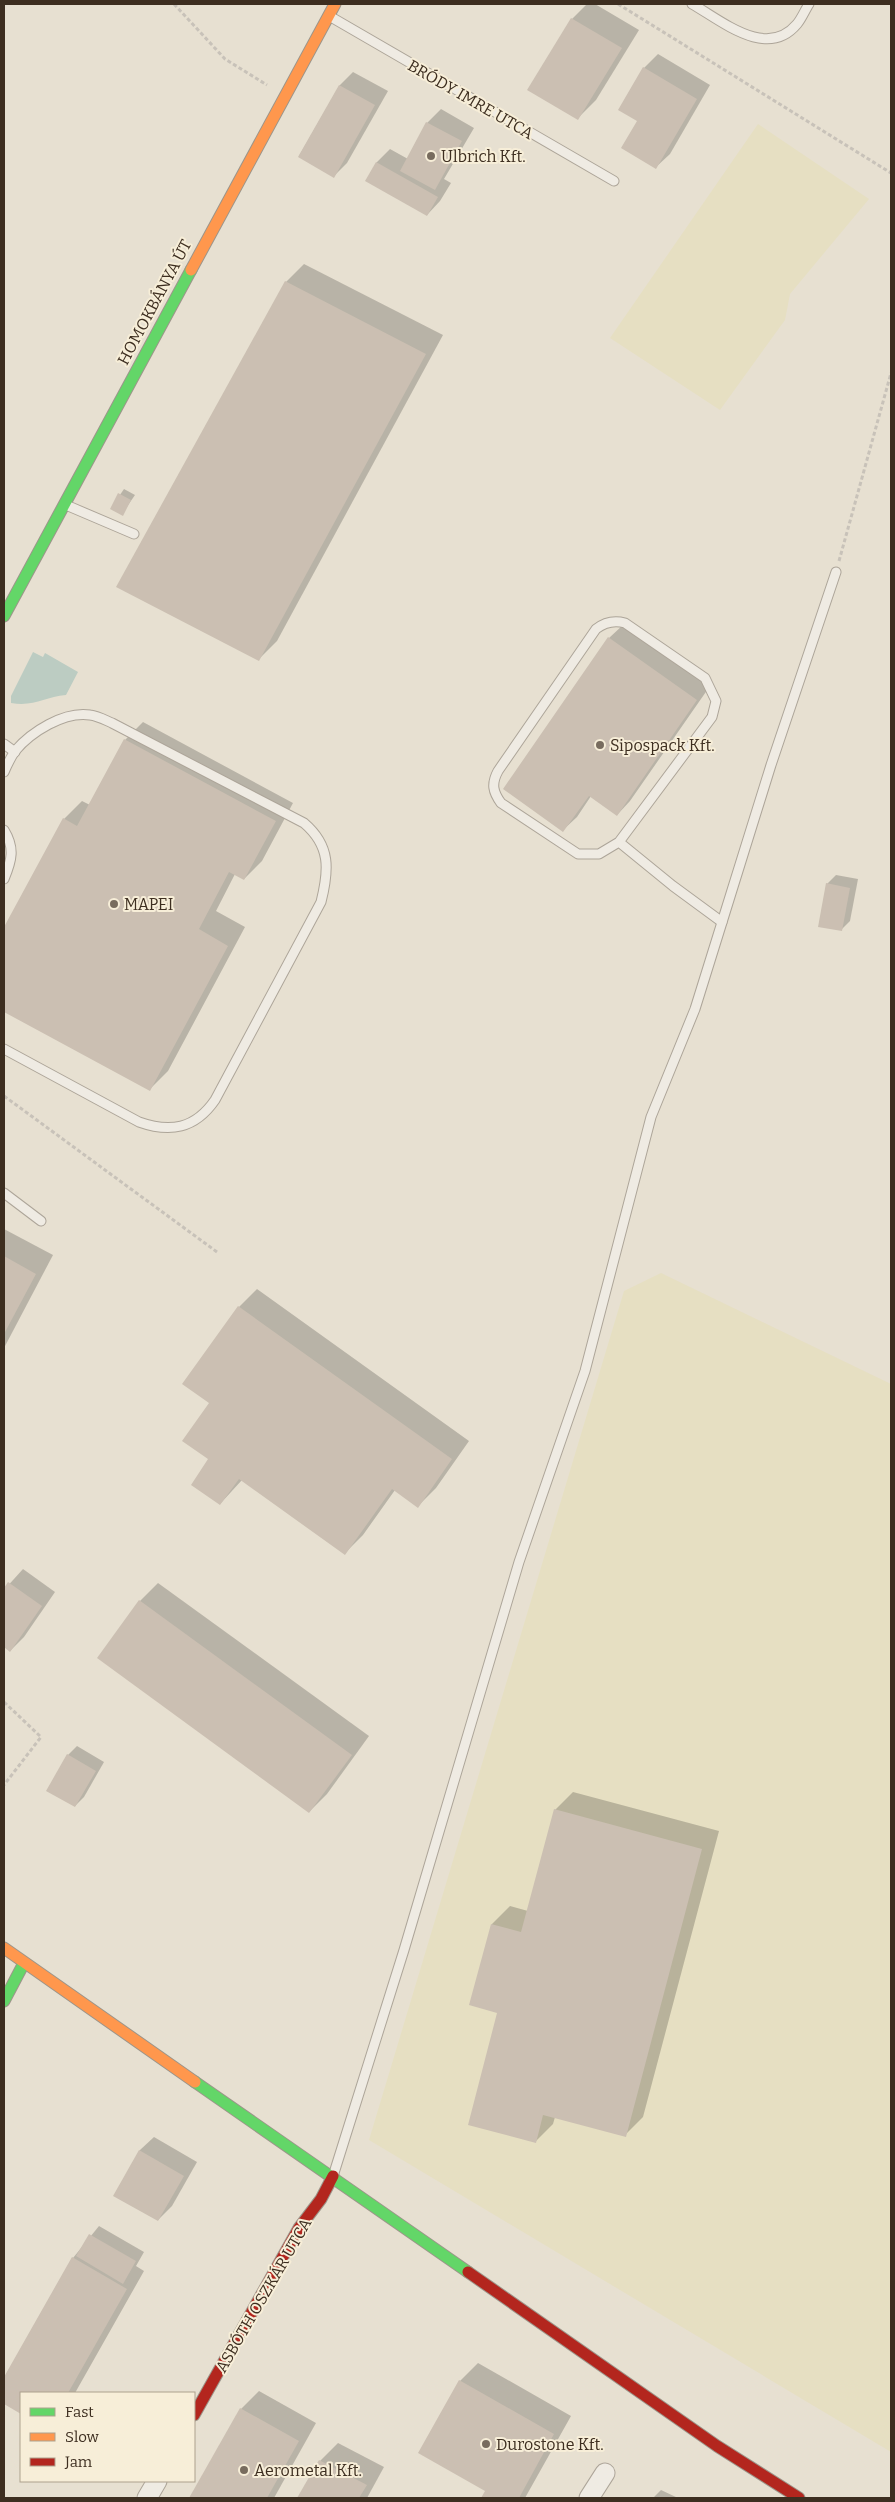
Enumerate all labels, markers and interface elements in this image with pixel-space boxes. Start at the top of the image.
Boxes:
street label: BRÓDY IMRE UTCA [405,55,538,143]
place label: Ulbrich Kft. [441,147,526,166]
marker: Ulbrich Kft. [425,150,437,162]
street label: HOMOKBÁNYA ÚT [113,236,195,368]
place label: Sipospack Kft. [610,736,715,755]
marker: Sipospack Kft. [594,739,606,751]
place label: MAPEI [124,895,173,914]
marker: MAPEI [108,898,120,910]
street label: ASBÓTH OSZKÁR UTCA [211,2214,316,2376]
legend [20,2392,195,2482]
text: Fast [65,2403,94,2421]
text: Slow [65,2428,100,2446]
place label: Durostone Kft. [496,2435,604,2454]
marker: Durostone Kft. [480,2438,492,2450]
text: Jam [64,2453,93,2471]
place label: Aerometal Kft. [254,2461,362,2480]
marker: Aerometal Kft. [238,2464,250,2476]

